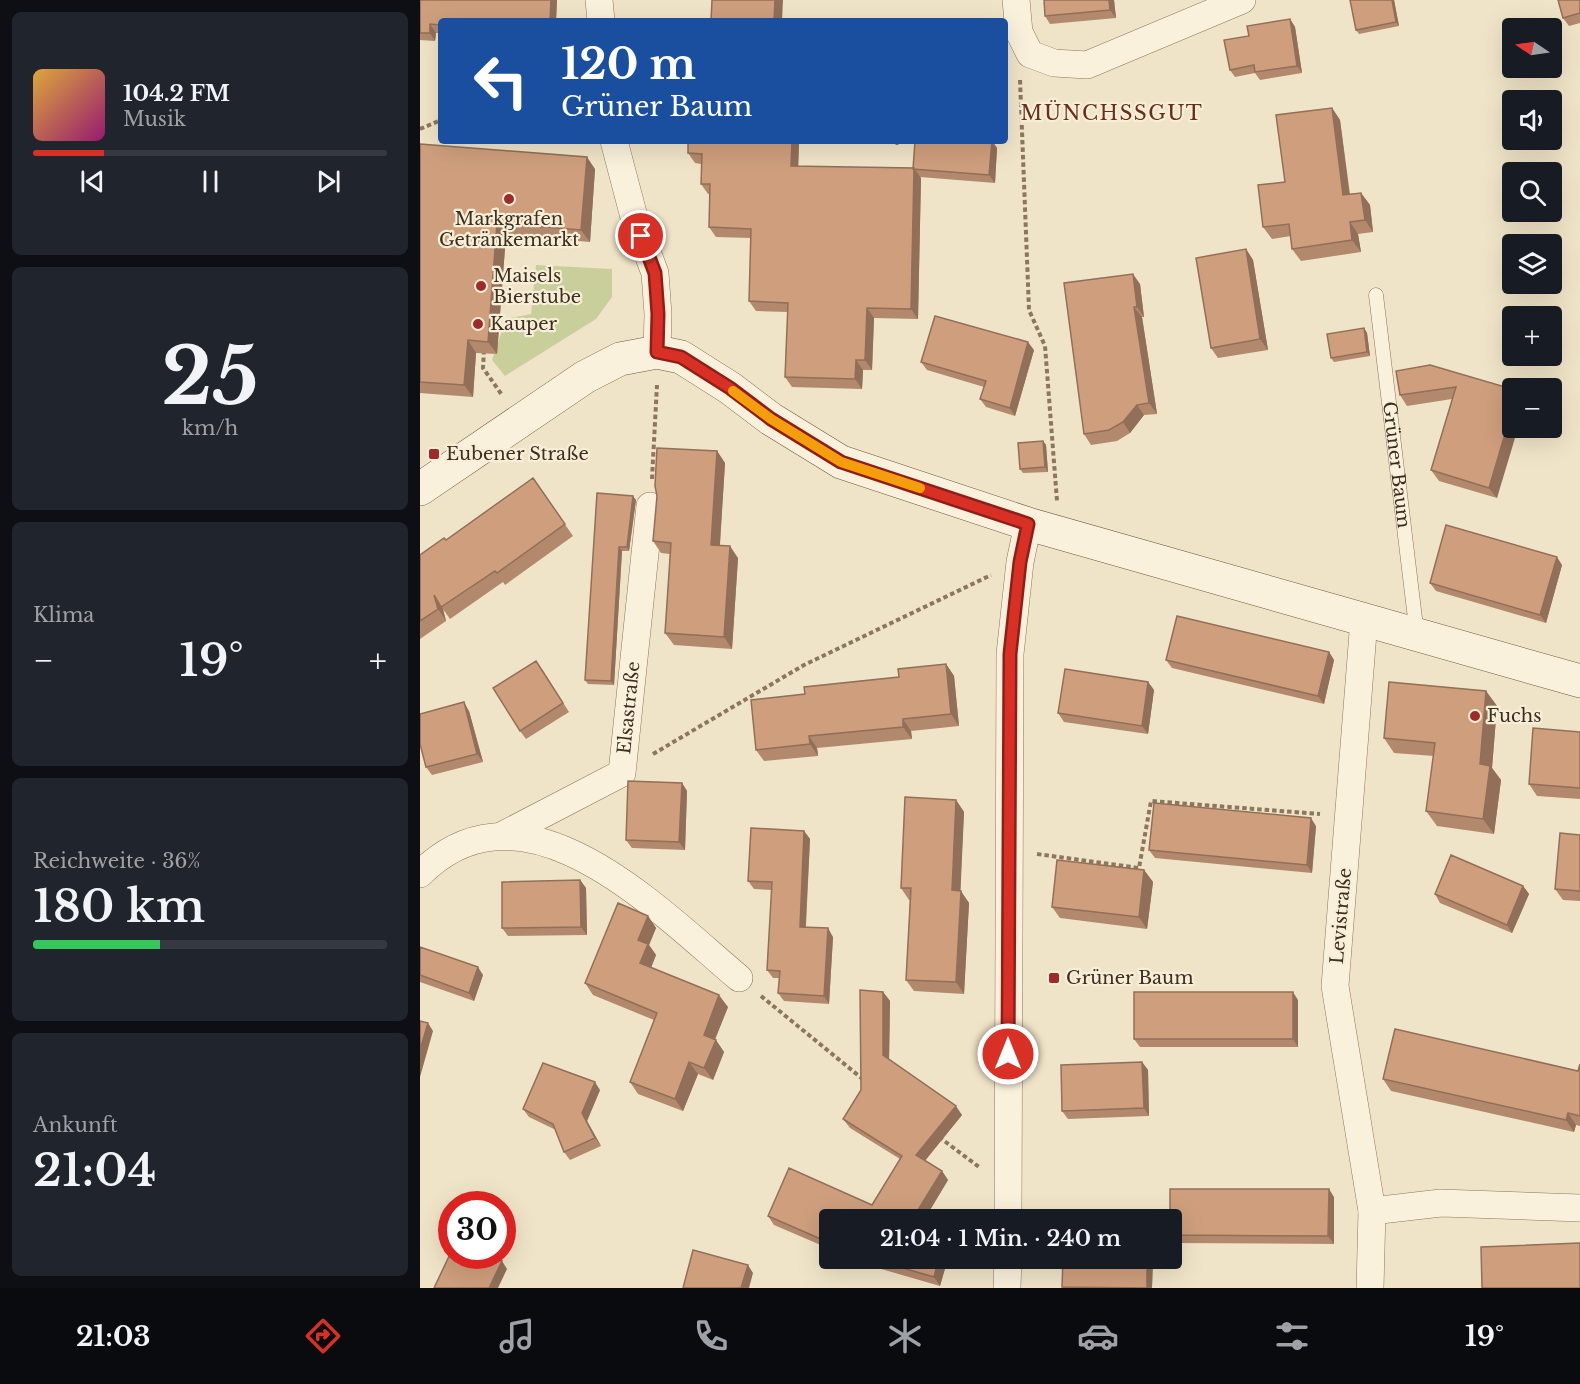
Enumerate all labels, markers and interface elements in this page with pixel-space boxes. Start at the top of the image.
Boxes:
north arrow [1502,18,1562,78]
map controls [1502,18,1562,438]
text: 120 m [561,38,696,90]
icon: left [462,42,540,120]
text: 104.2 FM [123,80,230,107]
text: Grüner Baum [561,90,752,123]
button: sound [1502,90,1562,150]
district label: MÜNCHSSGUT [1021,100,1203,125]
text: Musik [123,107,186,131]
button: search [1502,162,1562,222]
icon: previous [76,165,109,198]
icon: pause [194,165,227,198]
icon: next [312,165,345,198]
marker: Markgrafen Getränkemarkt [502,192,516,206]
place label: Markgrafen Getränkemarkt [439,208,579,251]
pin [615,210,666,261]
icon: arrive [624,219,657,252]
button: layers [1502,234,1562,294]
place label: Maisels Bierstube [493,265,581,308]
marker: Maisels Bierstube [474,279,488,293]
button: + [1502,306,1562,366]
place label: Kauper [490,313,558,335]
marker: Kauper [471,317,485,331]
text: 25 [161,328,259,425]
button: − [1502,378,1562,438]
street label: Grüner Baum [1378,400,1415,529]
text: km/h [182,416,238,440]
place label: Eubener Straße [446,443,589,465]
marker: Eubener Straße [427,447,441,461]
text: Klima [33,603,94,627]
text: 19° [179,632,244,688]
text: − [33,640,54,681]
text: + [369,640,387,681]
street label: Elsastraße [613,660,645,755]
place label: Fuchs [1487,705,1541,727]
marker: Fuchs [1468,709,1482,723]
text: Reichweite · 36% [33,849,201,873]
street label: Levistraße [1326,867,1356,965]
text: 180 km [33,878,205,934]
place label: Grüner Baum [1066,967,1193,989]
marker: Grüner Baum [1047,971,1061,985]
position arrow [976,1022,1040,1086]
text: Ankunft [33,1113,118,1137]
text: 21:04 [33,1142,156,1198]
speed limit sign: 30 [438,1191,516,1269]
text: 21:04 · 1 Min. · 240 m [880,1225,1121,1252]
icon: directions [302,1315,344,1357]
icon: music [496,1315,538,1357]
icon: phone [690,1315,732,1357]
icon: climate [884,1315,926,1357]
icon: car [1077,1315,1119,1357]
icon: filters [1271,1315,1313,1357]
text: 21:03 [76,1320,151,1353]
text: 19° [1465,1320,1504,1353]

